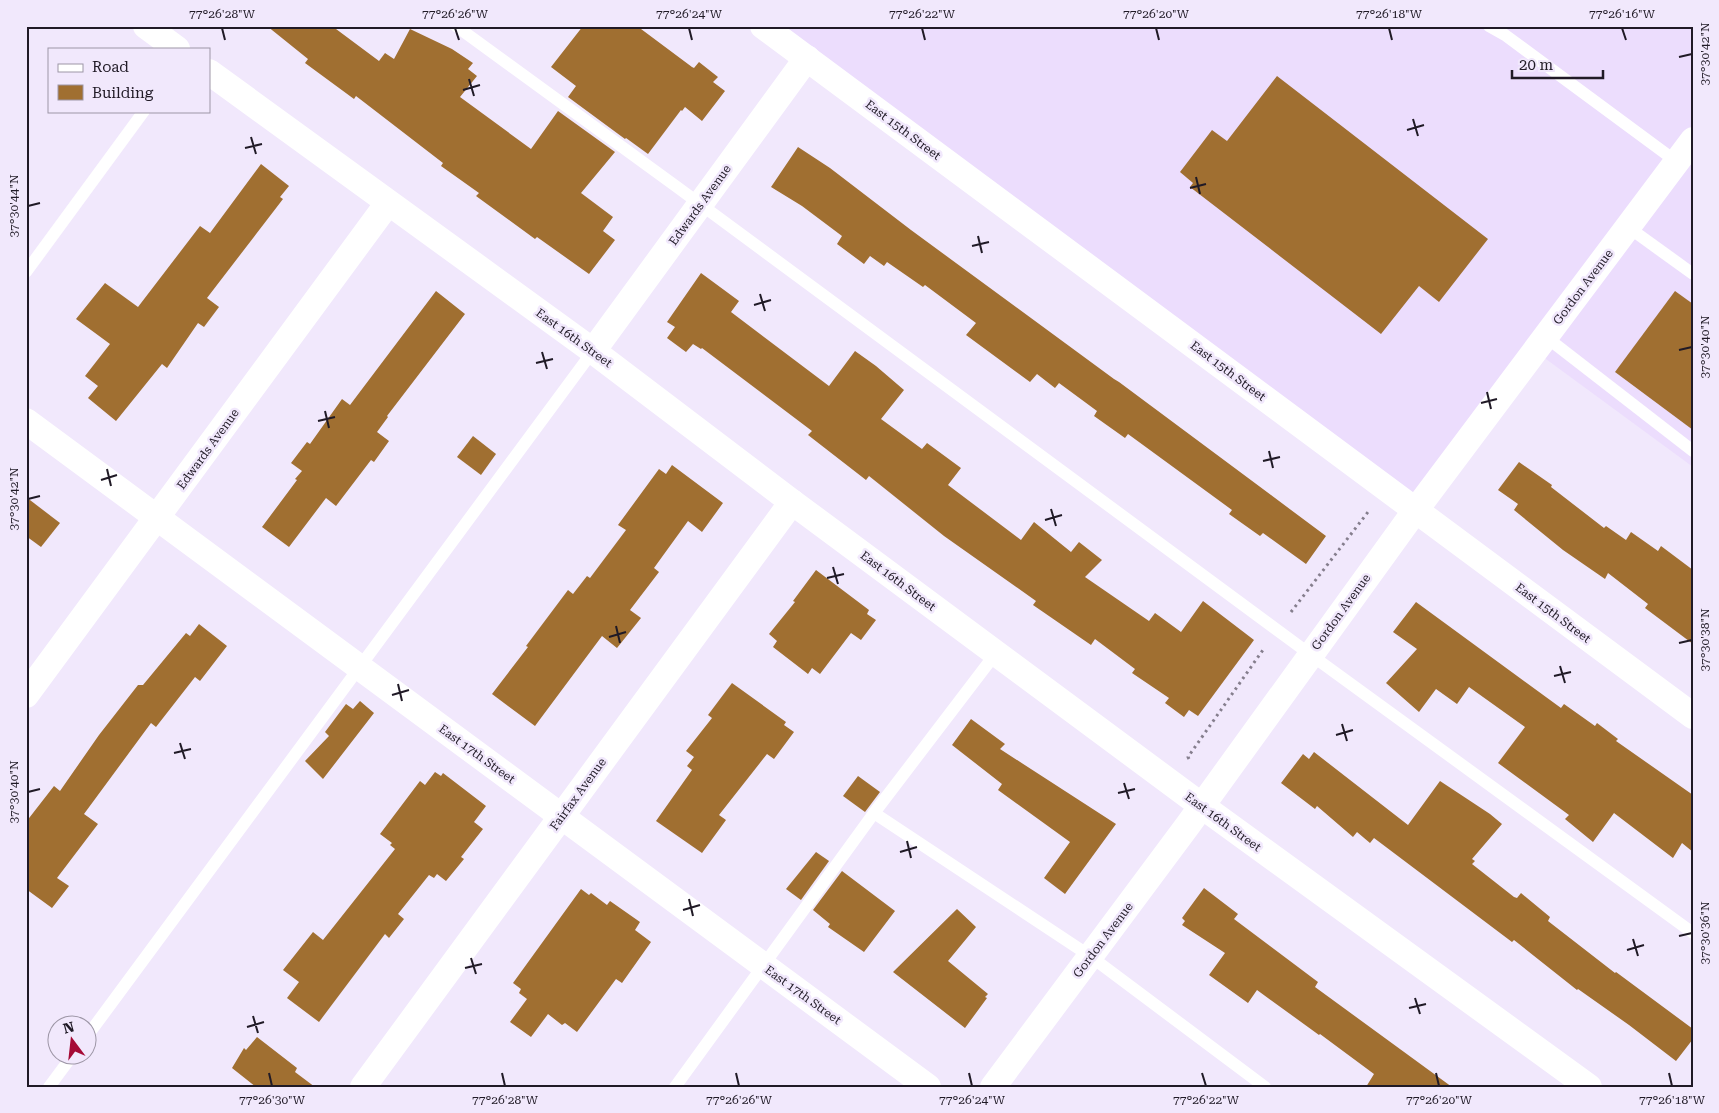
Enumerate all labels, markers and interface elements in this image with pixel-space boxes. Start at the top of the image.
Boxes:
text: 77°26'28"W [189,7,256,21]
text: 77°26'26"W [422,7,489,21]
text: 77°26'24"W [656,7,723,21]
text: 77°26'22"W [889,7,956,21]
text: 77°26'20"W [1123,7,1190,21]
text: 77°26'18"W [1356,7,1423,21]
text: 77°26'16"W [1589,7,1656,21]
text: 37°30'42"N [1698,22,1712,86]
legend [48,48,210,112]
scale bar [1512,48,1603,80]
text: 20 m [1519,56,1554,74]
text: Road [92,58,129,76]
text: Building [92,84,154,102]
street label: East 15th Street [863,97,944,163]
street label: Edwards Avenue [666,162,734,248]
text: 37°30'44"N [7,174,21,238]
street label: Gordon Avenue [1550,246,1616,327]
street label: East 16th Street [533,306,615,371]
text: 37°30'40"N [1698,315,1712,379]
street label: East 15th Street [1188,338,1269,404]
street label: Edwards Avenue [174,406,242,492]
text: 37°30'42"N [7,467,21,531]
street label: East 16th Street [858,548,939,614]
street label: Gordon Avenue [1309,571,1374,653]
street label: East 15th Street [1513,580,1594,646]
text: 37°30'38"N [1698,608,1712,672]
street label: East 17th Street [436,722,518,787]
street label: Fairfax Avenue [547,755,609,833]
text: 37°30'40"N [7,760,21,824]
street label: East 16th Street [1182,790,1264,855]
street label: Gordon Avenue [1070,899,1136,980]
text: 37°30'36"N [1698,901,1712,965]
street label: East 17th Street [762,963,844,1028]
north arrow [48,1016,98,1066]
text: N [61,1018,76,1037]
text: 77°26'30"W [239,1093,306,1107]
text: 77°26'28"W [472,1093,539,1107]
text: 77°26'26"W [706,1093,773,1107]
text: 77°26'24"W [939,1093,1006,1107]
text: 77°26'22"W [1173,1093,1240,1107]
text: 77°26'20"W [1406,1093,1473,1107]
text: 77°26'18"W [1639,1093,1706,1107]

